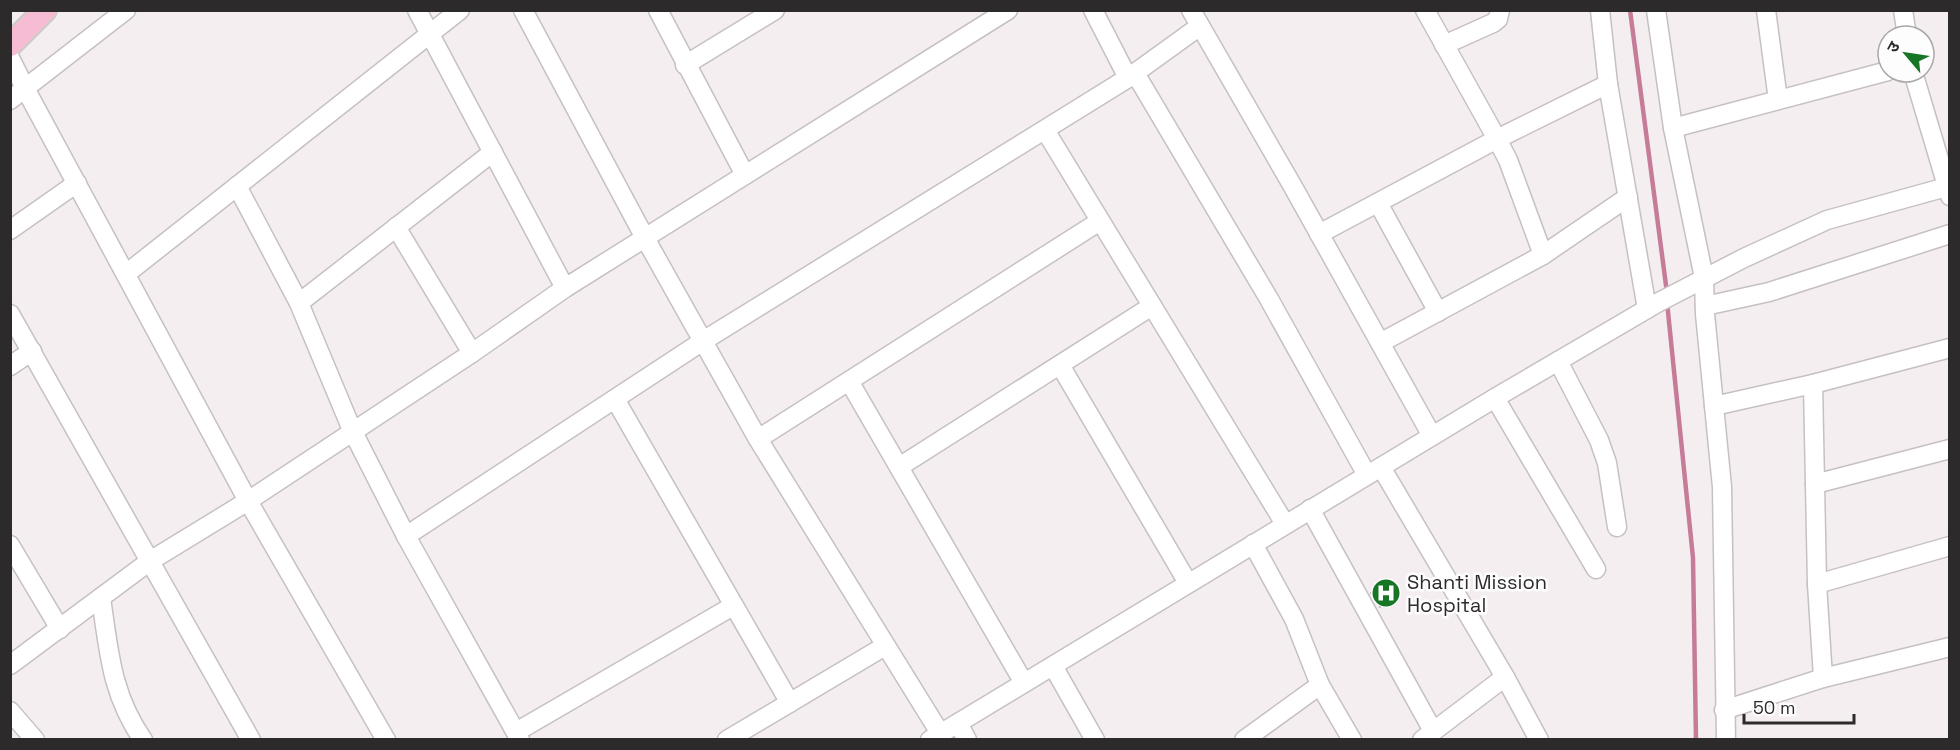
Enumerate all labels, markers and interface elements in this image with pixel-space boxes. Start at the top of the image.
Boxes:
north arrow [1876,24,1936,84]
text: उ [1882,37,1905,56]
place label: Shanti Mission Hospital [1407,569,1547,618]
hospital icon: Shanti Mission Hospital [1370,577,1402,609]
scale bar [1744,687,1854,725]
text: 50 m [1753,696,1795,719]

